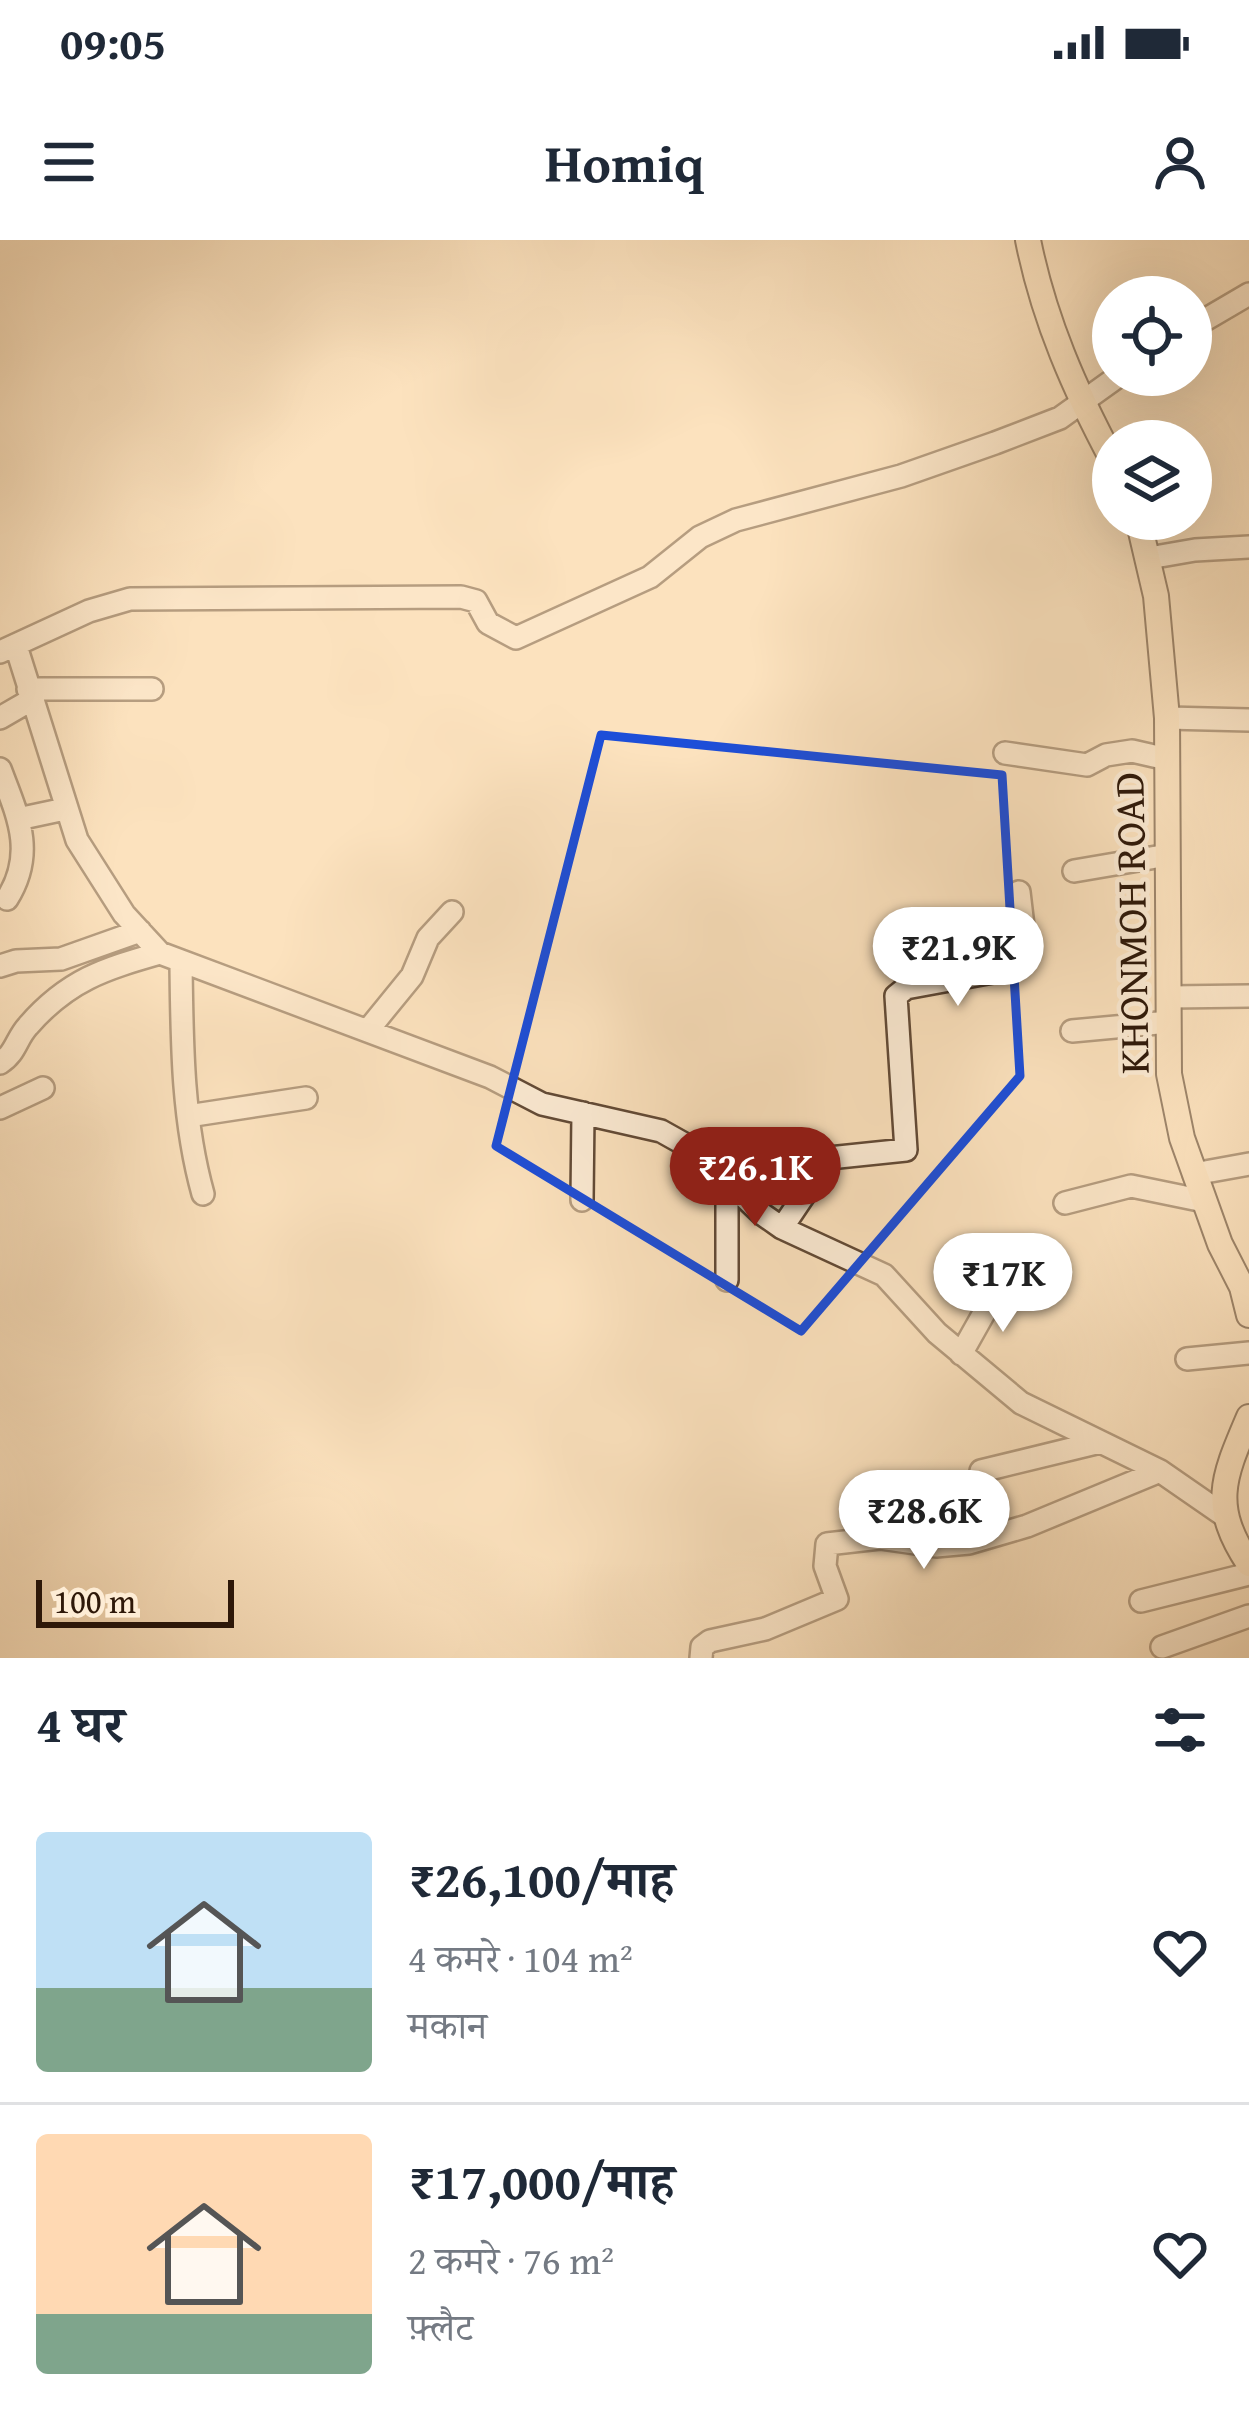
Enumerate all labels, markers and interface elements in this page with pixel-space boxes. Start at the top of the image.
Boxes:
text: 09:05 [60,10,166,75]
text: Homiq [545,123,704,202]
icon: menu [36,129,102,195]
icon: person [1147,129,1213,195]
map controls [1092,276,1212,540]
button: locate [1092,276,1212,396]
button: layers [1092,420,1212,540]
street label: KHONMOH ROAD [1097,771,1164,1075]
pin: ₹21.9K [860,907,1056,1009]
text: ₹21.9K [900,917,1016,974]
pin: ₹26.1K [657,1127,853,1229]
text: ₹26.1K [697,1137,813,1194]
pin: ₹17K [932,1233,1074,1335]
text: ₹17K [960,1243,1046,1300]
pin: ₹28.6K [826,1470,1022,1572]
text: ₹28.6K [866,1480,982,1537]
scale bar [36,1574,234,1627]
text: 100 m [54,1577,136,1625]
text: 4 घर [36,1686,124,1761]
icon: filters [1147,1697,1213,1763]
text: ₹26,100/माह [408,1841,674,1916]
icon: home [132,1880,276,2024]
icon: heart [1147,1919,1213,1985]
text: 4 कमरे · 104 m² [408,1929,633,1986]
text: मकान [408,1996,487,2053]
text: ₹17,000/माह [408,2143,674,2218]
icon: home [132,2182,276,2326]
icon: heart [1147,2221,1213,2287]
text: 2 कमरे · 76 m² [408,2231,614,2288]
text: फ़्लैट [408,2298,473,2355]

